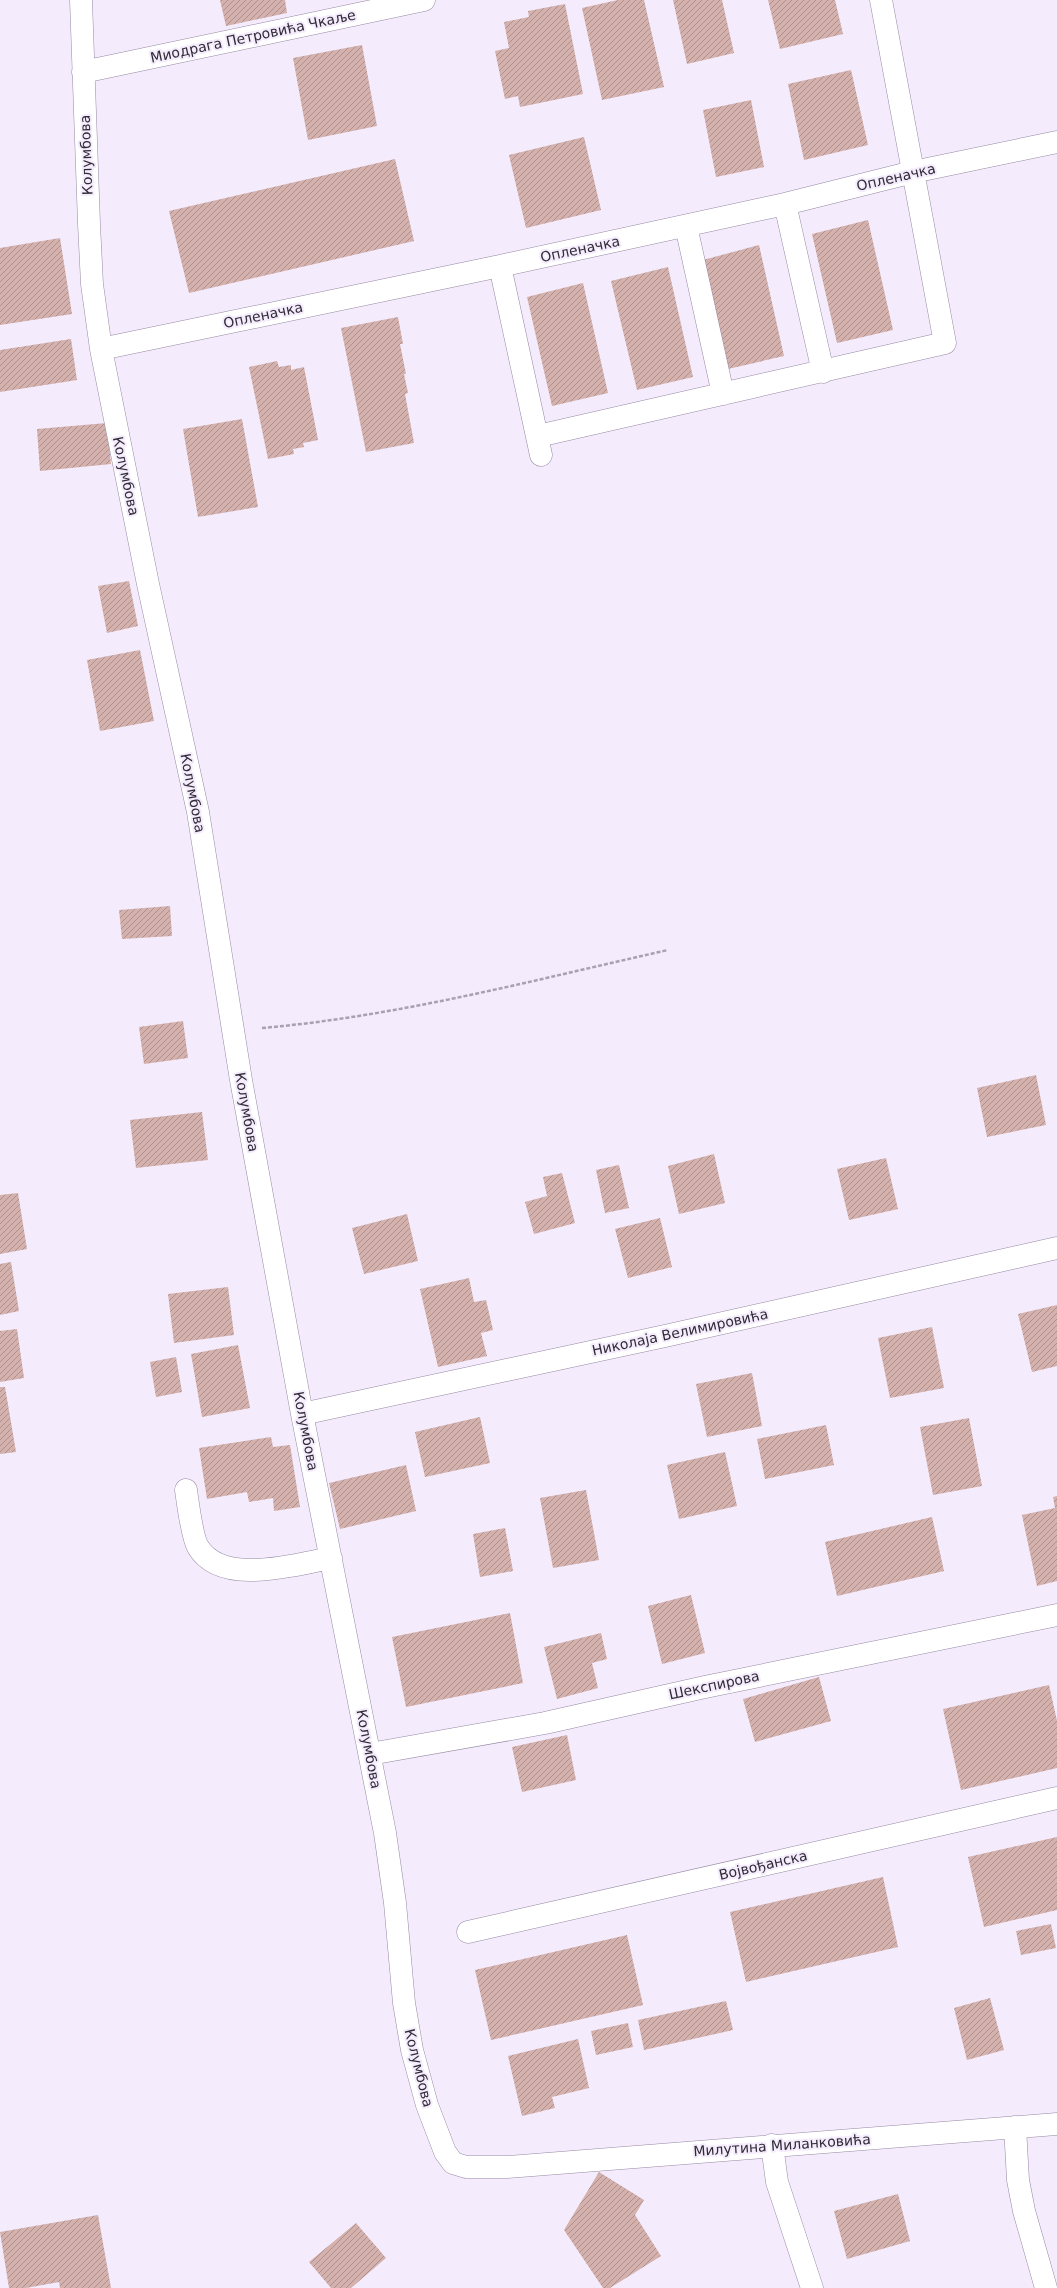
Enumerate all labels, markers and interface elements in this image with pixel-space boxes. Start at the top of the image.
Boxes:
street label: Миодрага Петровића Чкаље [149,6,357,66]
street label: Колумбова [77,115,95,195]
street label: Опленачка [855,160,937,194]
street label: Опленачка [539,233,621,265]
street label: Опленачка [222,299,304,331]
street label: Колумбова [110,435,142,517]
street label: Колумбова [177,752,209,834]
street label: Колумбова [232,1071,262,1153]
street label: Николаја Велимировића [591,1306,769,1358]
street label: Колумбова [290,1390,322,1472]
street label: Шекспирова [667,1668,761,1702]
street label: Колумбова [353,1708,385,1790]
street label: Војвођанска [717,1847,809,1883]
street label: Колумбова [402,2027,436,2109]
street label: Милутина Миланковића [693,2131,871,2159]

